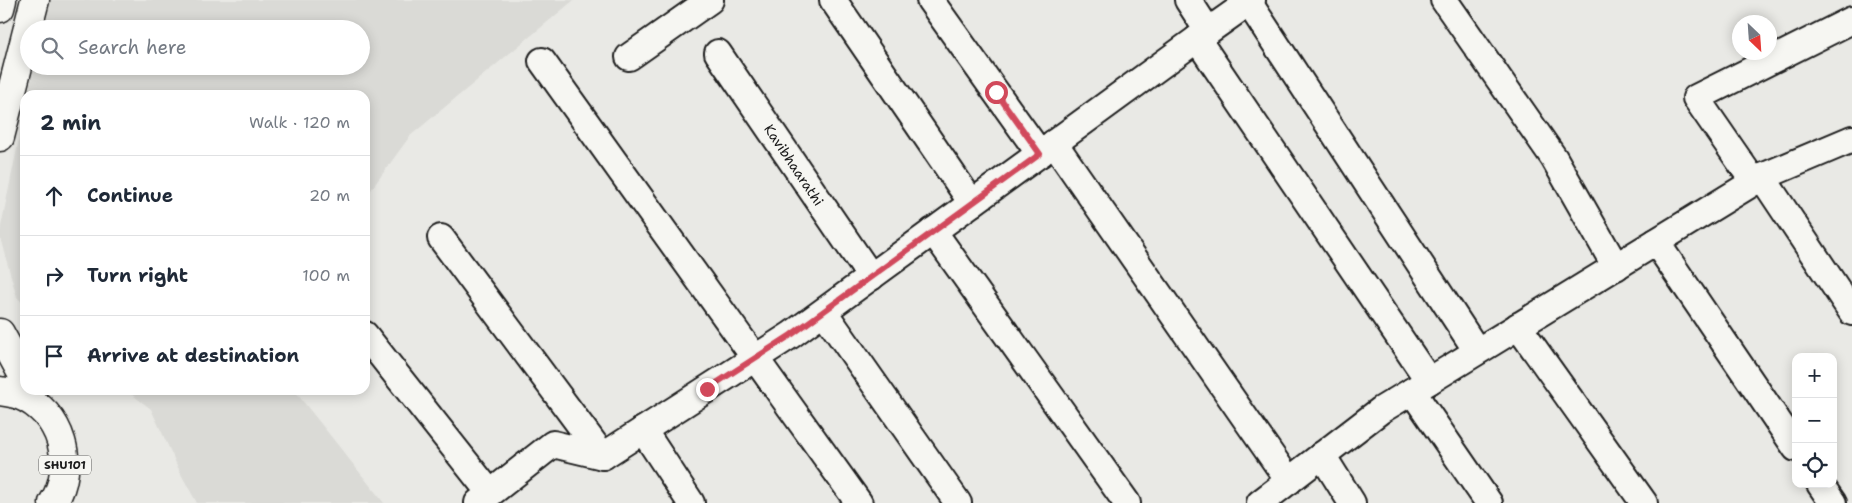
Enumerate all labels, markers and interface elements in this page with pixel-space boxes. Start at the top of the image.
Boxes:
north arrow [1732,15,1777,60]
search box [20,20,370,75]
icon: search [38,34,66,62]
text: Search here [78,35,187,60]
route start [985,81,1008,104]
text: 2 min [40,109,101,137]
text: Walk · 120 m [249,112,350,133]
street label: Kavibhaarathi [760,121,828,209]
icon: ahead [40,182,68,210]
text: Continue [87,183,173,208]
text: 20 m [309,185,350,206]
icon: right [40,262,68,290]
text: Turn right [87,263,188,288]
text: 100 m [302,265,350,286]
icon: arrive [40,342,68,370]
text: Arrive at destination [87,343,299,368]
map controls [1792,353,1837,488]
button: + [1792,353,1837,398]
route end [696,378,719,401]
button: − [1792,398,1837,443]
button: locate [1792,443,1837,488]
road number: SHU101 [39,456,91,474]

